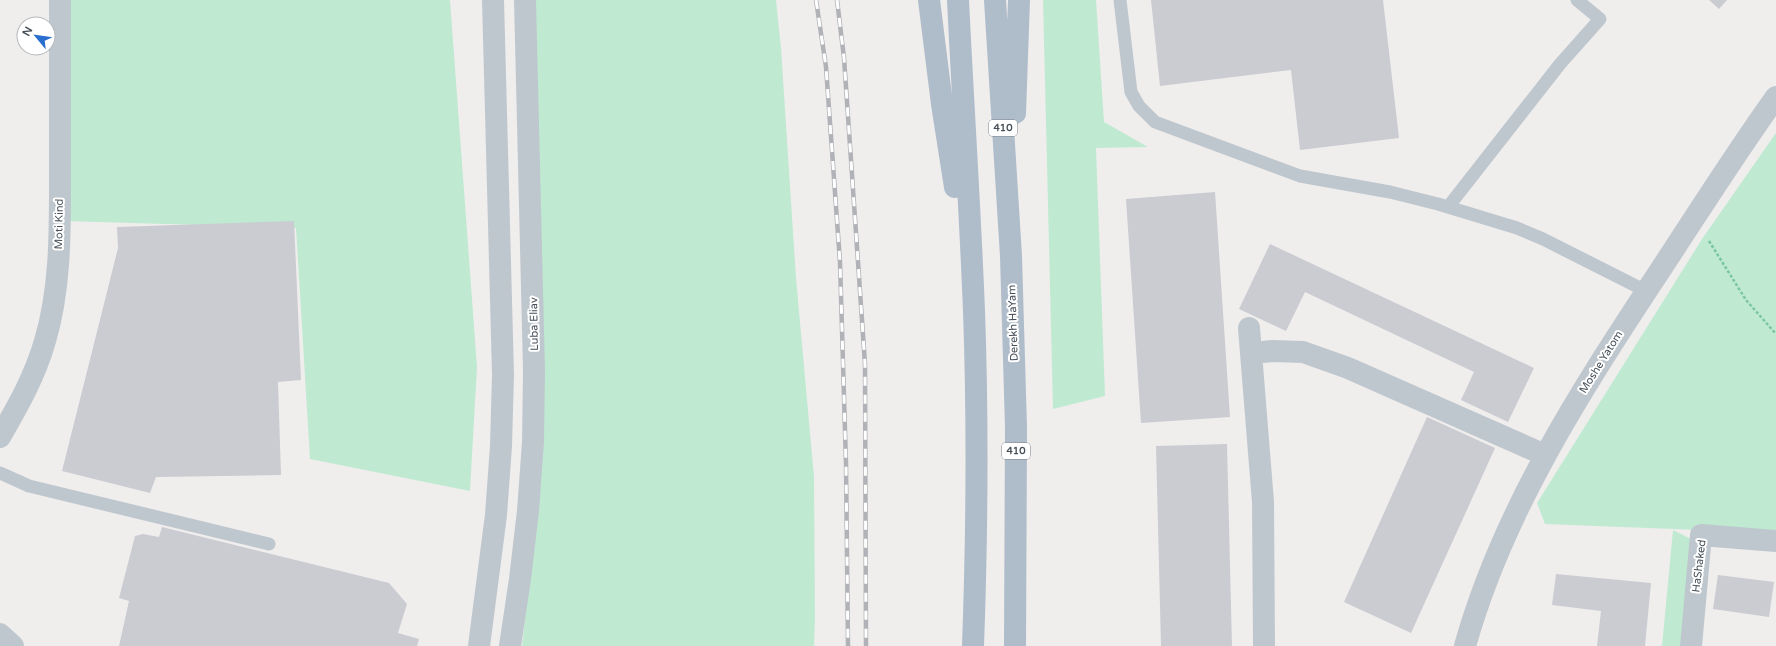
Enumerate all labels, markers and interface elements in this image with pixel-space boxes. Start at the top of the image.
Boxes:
north arrow [16,16,56,56]
text: N [20,24,36,38]
road number: 410 [989,120,1017,136]
street label: Moti Kind [52,199,66,249]
street label: Derekh HaYam [1005,285,1021,361]
street label: Luba Eliav [527,297,541,351]
street label: Moshe Yatom [1577,328,1625,396]
road number: 410 [1002,443,1030,459]
street label: HaShaked [1689,539,1709,593]

